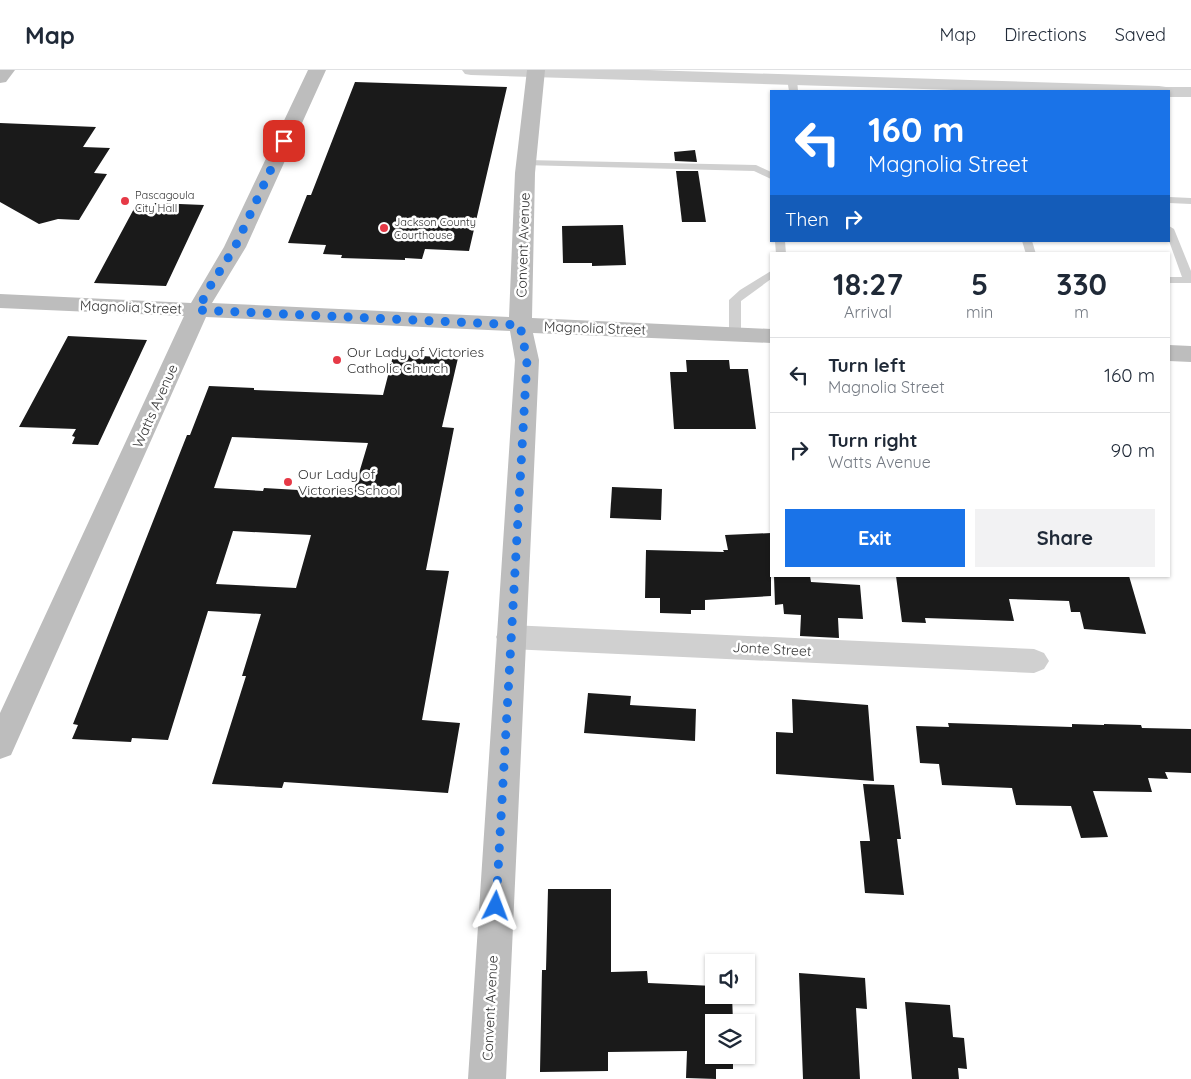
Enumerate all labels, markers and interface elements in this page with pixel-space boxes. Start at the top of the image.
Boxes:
text: Map [25,20,75,50]
text: Map [939,23,976,46]
text: Directions [1004,23,1087,46]
text: Saved [1115,23,1166,46]
text: 160 m [868,107,965,151]
icon: left [785,110,850,175]
pin [263,120,305,162]
icon: arrive [270,127,298,155]
text: Magnolia Street [868,150,1029,178]
place label: Pascagoula City Hall [135,188,194,215]
street label: Convent Avenue [512,192,534,298]
marker: Pascagoula City Hall [119,195,131,207]
icon: right [839,205,867,233]
text: Then [785,207,829,231]
place label: Jackson County Courthouse [394,215,476,242]
marker: Jackson County Courthouse [378,222,390,234]
text: 18:27 [833,265,903,303]
text: 5 [971,265,988,303]
text: 330 [1056,265,1107,303]
street label: Magnolia Street [80,296,183,318]
text: Arrival [844,302,892,322]
text: min [966,302,993,322]
text: m [1074,302,1089,322]
street label: Magnolia Street [544,317,647,339]
place label: Our Lady of Victories Catholic Church [347,343,484,377]
text: Turn left [828,353,906,377]
marker: Our Lady of Victories Catholic Church [331,354,343,366]
street label: Watts Avenue [128,361,182,451]
icon: left [785,361,813,389]
text: 160 m [1104,363,1155,387]
text: Magnolia Street [828,377,945,397]
text: Turn right [828,428,917,452]
icon: right [785,436,813,464]
text: 90 m [1111,438,1155,462]
text: Watts Avenue [828,452,931,472]
place label: Our Lady of Victories School [298,465,401,499]
marker: Our Lady of Victories School [282,476,294,488]
button: Exit [785,509,965,567]
button: Share [975,509,1155,567]
street label: Jonte Street [732,638,812,660]
position arrow [469,879,521,931]
map controls [705,954,755,1064]
button: sound [705,954,755,1004]
street label: Convent Avenue [478,955,502,1061]
button: layers [705,1014,755,1064]

